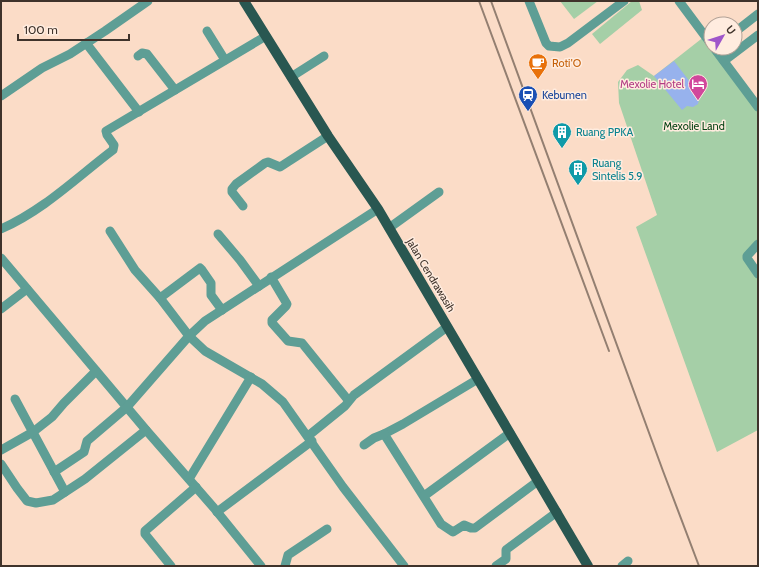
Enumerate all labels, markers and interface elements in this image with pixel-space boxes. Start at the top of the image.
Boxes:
scale bar [18,16,129,42]
north arrow [703,16,743,56]
text: 100 m [24,22,58,37]
text: U [723,22,739,37]
cafe icon: Roti'O [527,52,549,80]
place label: Roti'O [552,56,582,70]
hotel icon: Mexolie Hotel [687,73,709,101]
place label: Mexolie Hotel [620,77,684,91]
station icon: Kebumen [517,84,539,112]
place label: Kebumen [542,88,587,102]
park label: Mexolie Land [663,119,725,133]
building icon: Ruang PPKA [551,121,573,149]
place label: Ruang PPKA [576,125,633,139]
place label: Ruang Sintelis 5.9 [592,156,643,183]
building icon: Ruang Sintelis 5.9 [567,158,589,186]
street label: Jalan Cendrawasih [403,235,459,314]

